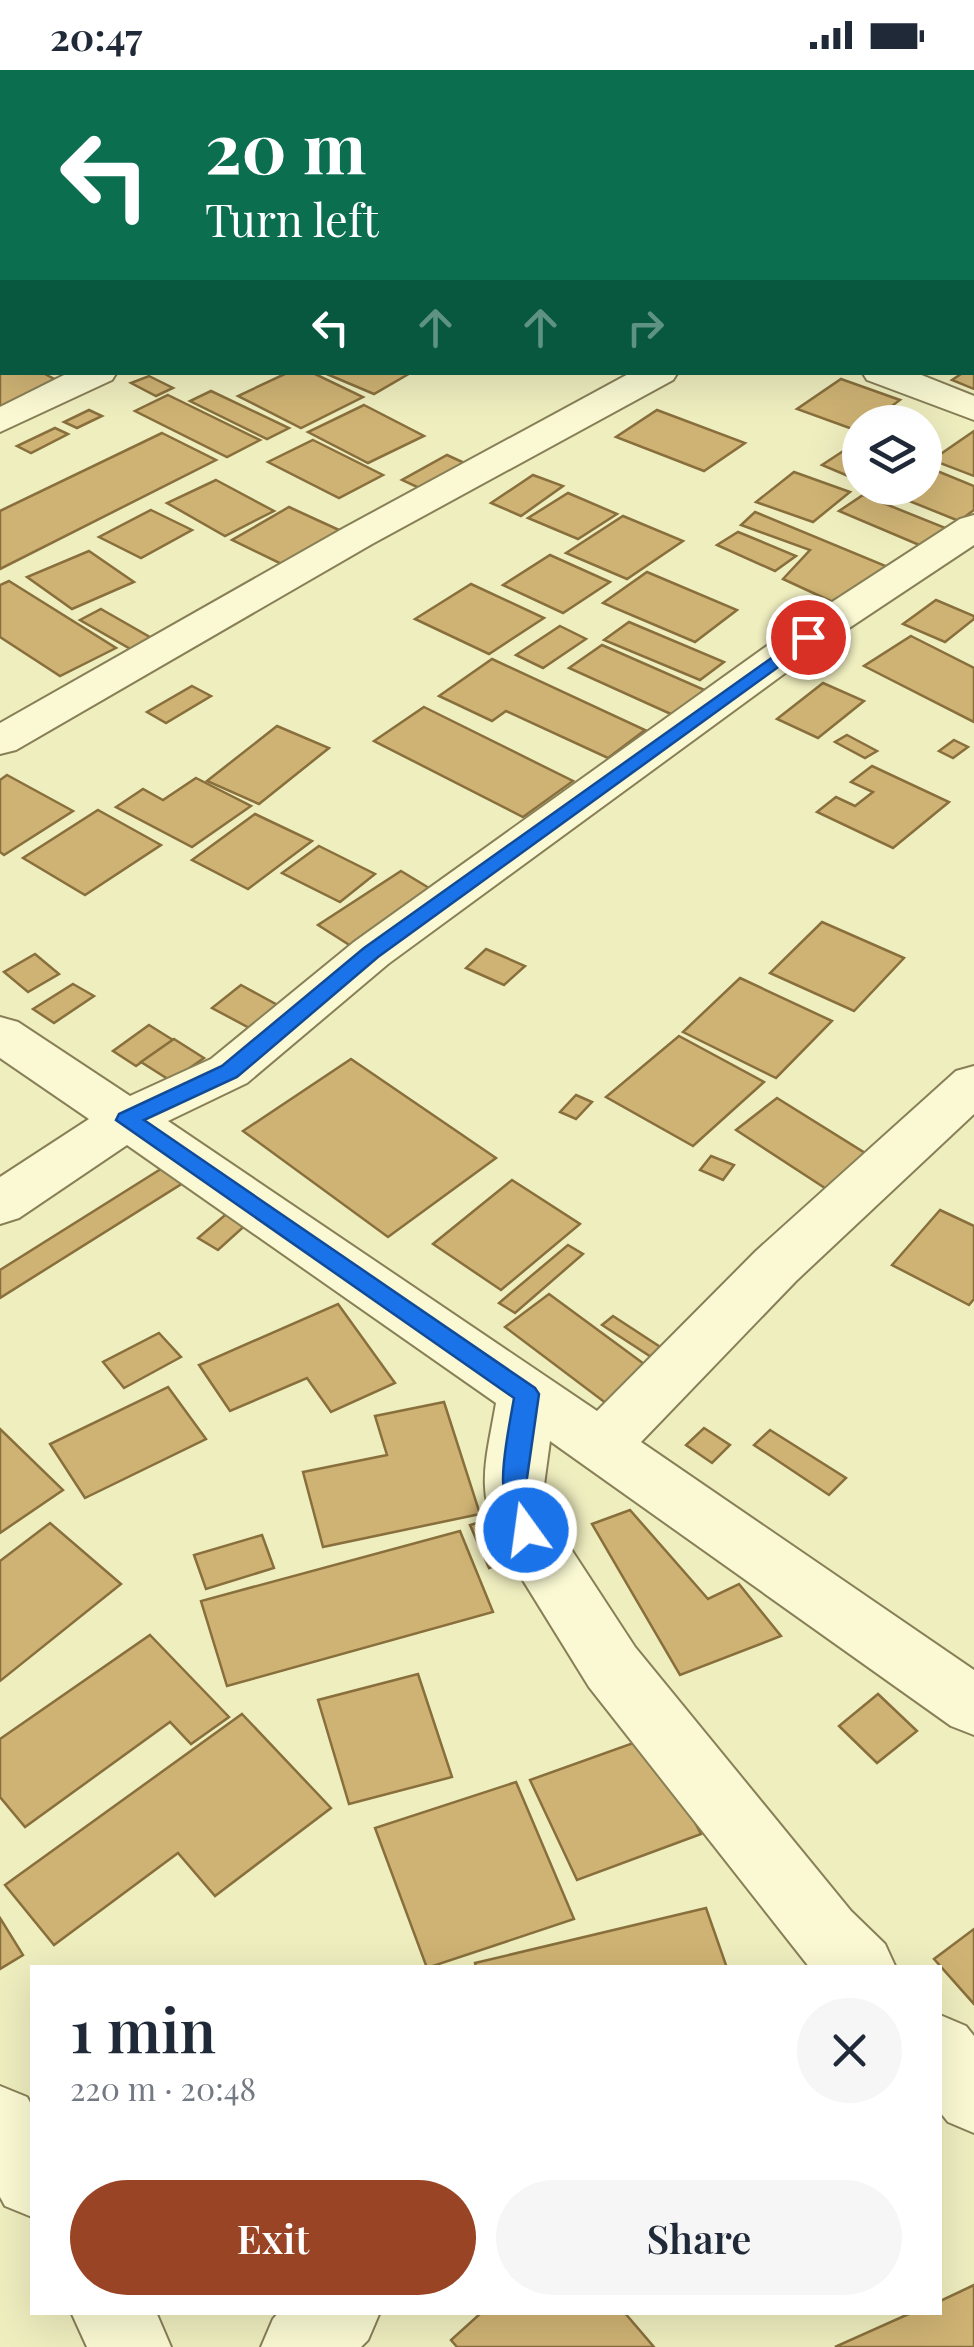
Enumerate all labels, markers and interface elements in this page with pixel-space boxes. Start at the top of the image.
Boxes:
text: 20:47 [50,10,142,61]
text: 20 m [205,98,366,192]
icon: left [40,110,170,240]
text: Turn left [205,188,379,248]
icon: left [303,300,358,355]
icon: ahead [408,300,463,355]
icon: ahead [513,300,568,355]
icon: right [618,300,673,355]
map controls [842,405,942,505]
button: layers [842,405,942,505]
pin [766,595,851,680]
icon: arrive [781,610,836,665]
position arrow [474,1478,578,1582]
text: 1 min [70,1988,216,2068]
button: close [797,1998,902,2103]
text: 220 m · 20:48 [70,2066,256,2109]
button: Exit [70,2180,476,2295]
button: Share [496,2180,902,2295]

